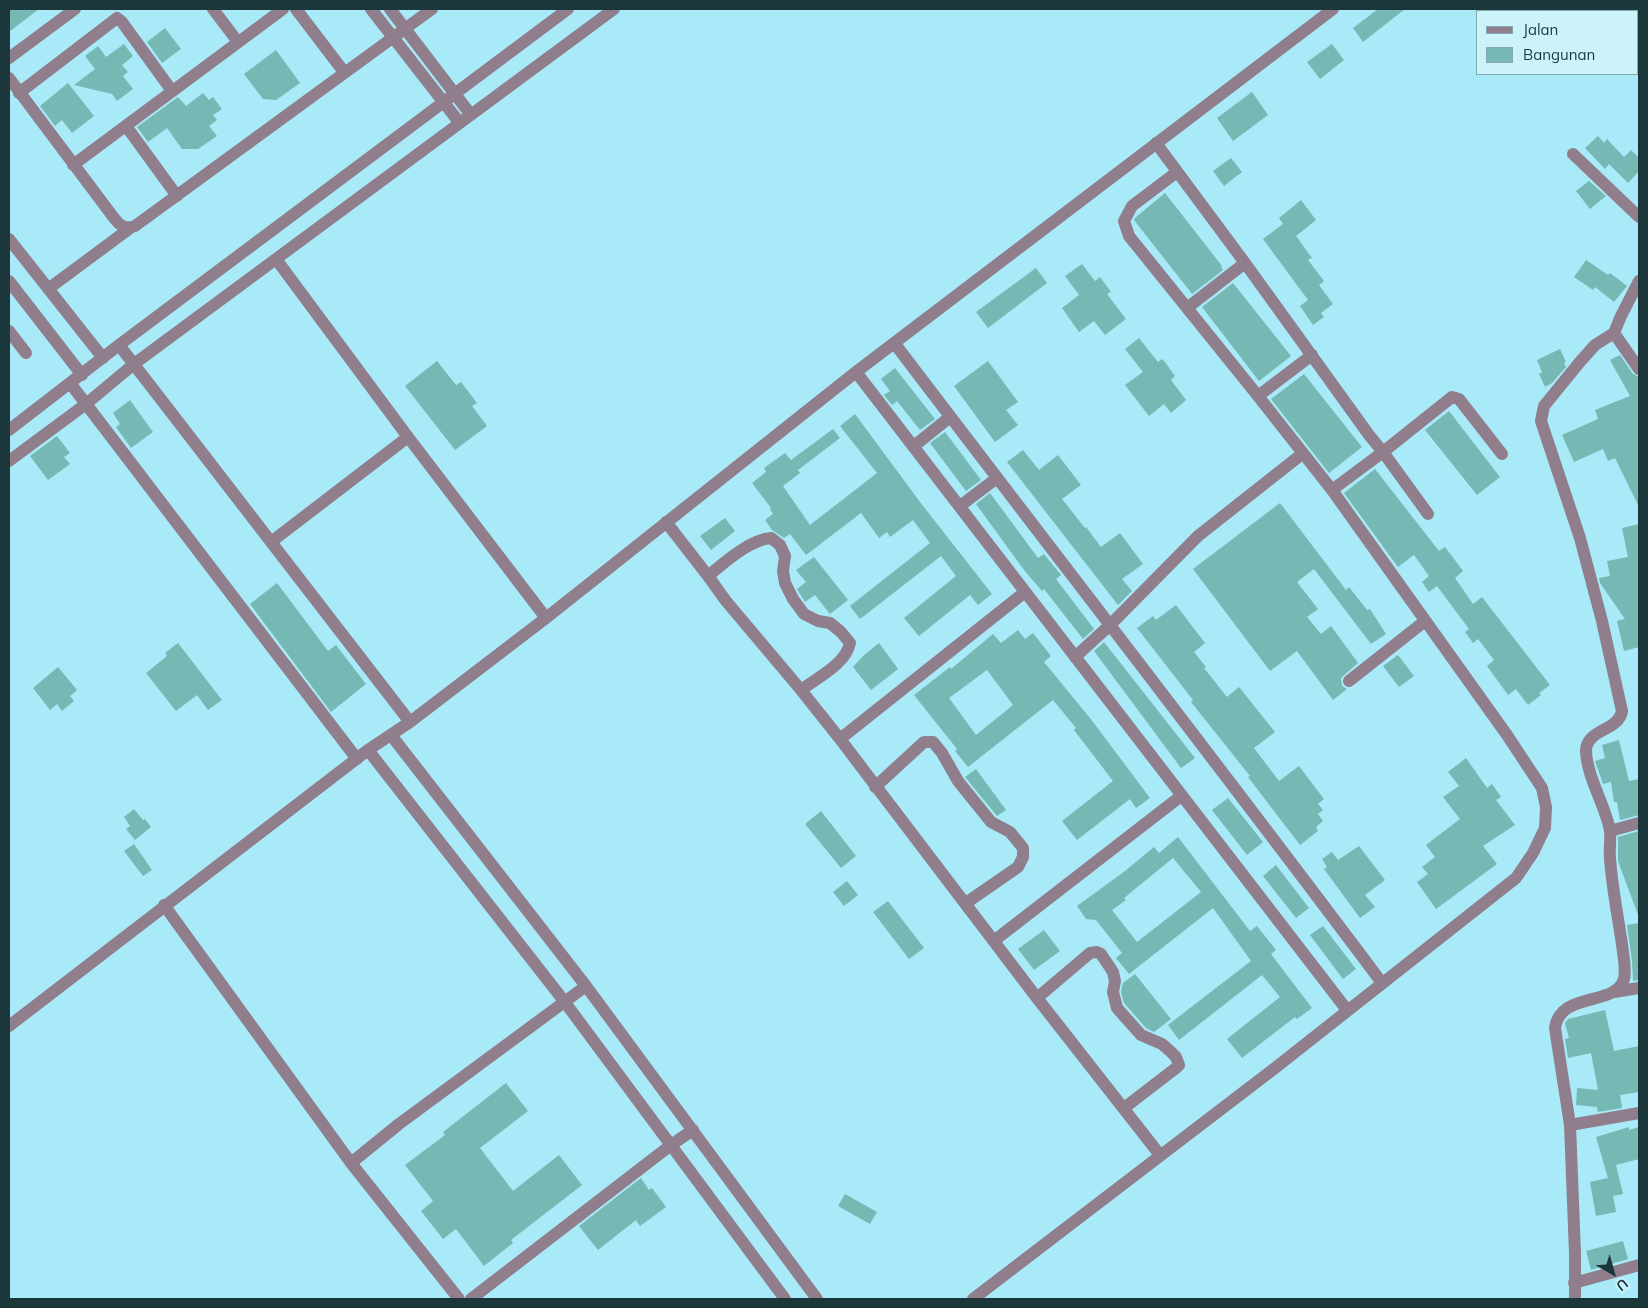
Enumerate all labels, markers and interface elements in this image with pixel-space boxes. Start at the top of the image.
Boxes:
legend [1476,10,1638,75]
text: Jalan [1523,20,1558,39]
text: Bangunan [1523,45,1595,64]
north arrow [1588,1248,1638,1298]
text: U [1613,1275,1632,1295]

